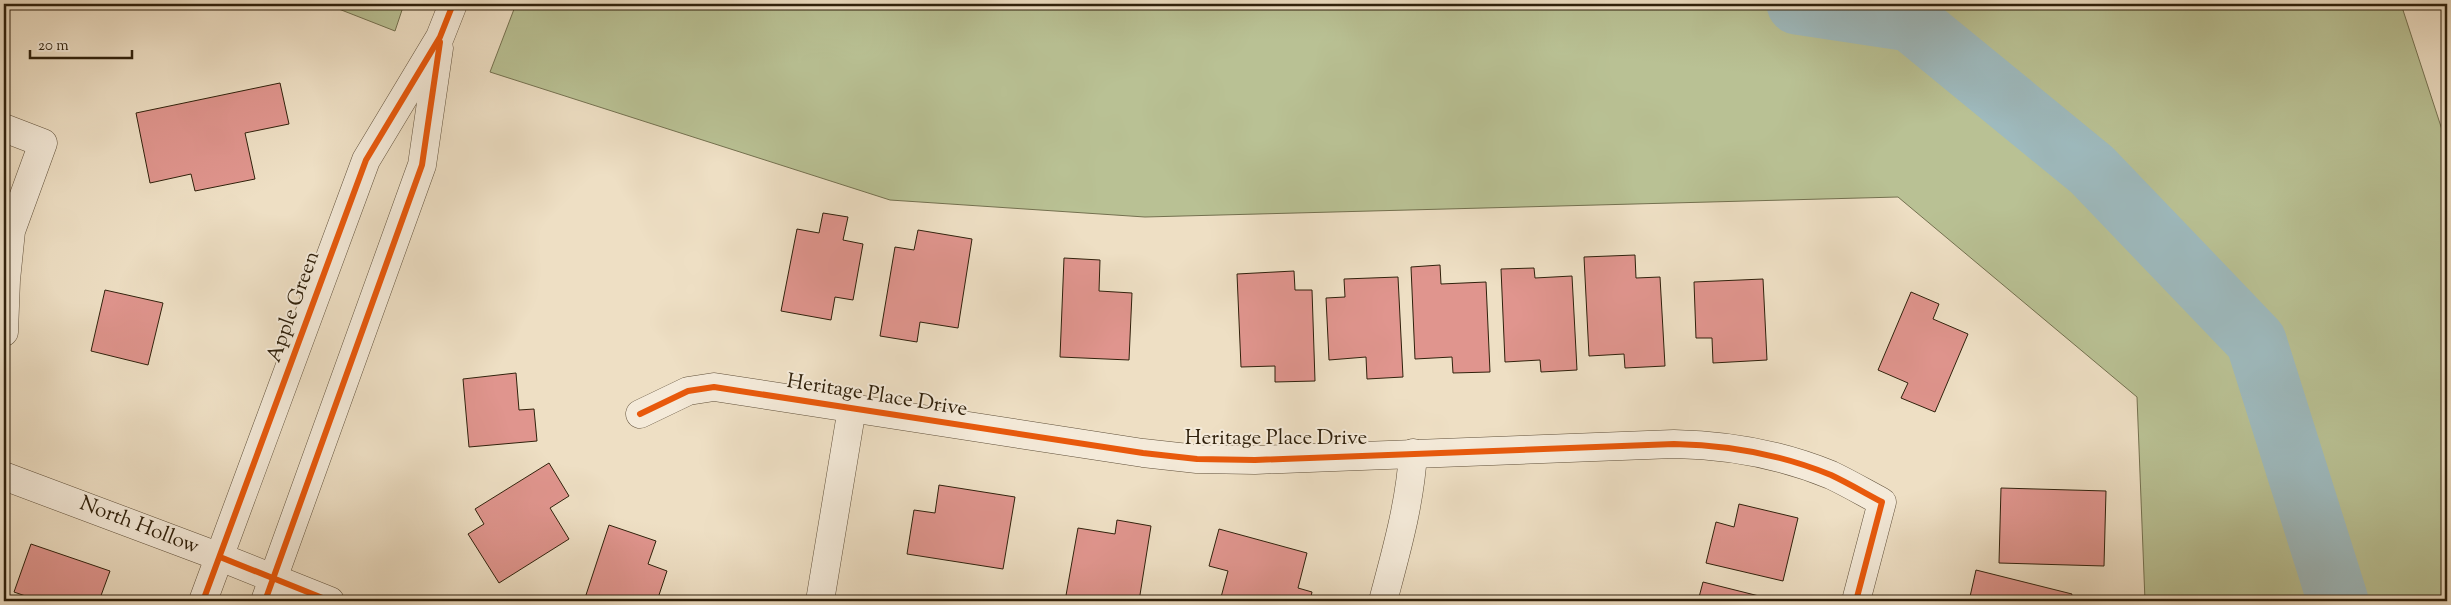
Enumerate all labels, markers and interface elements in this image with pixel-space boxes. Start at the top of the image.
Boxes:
scale bar [30,28,132,60]
text: 20 m [38,36,69,57]
street label: Apple Green [260,247,328,367]
street label: Heritage Place Drive [785,367,969,425]
street label: Heritage Place Drive [1185,424,1367,454]
street label: North Hollow [75,489,203,563]

